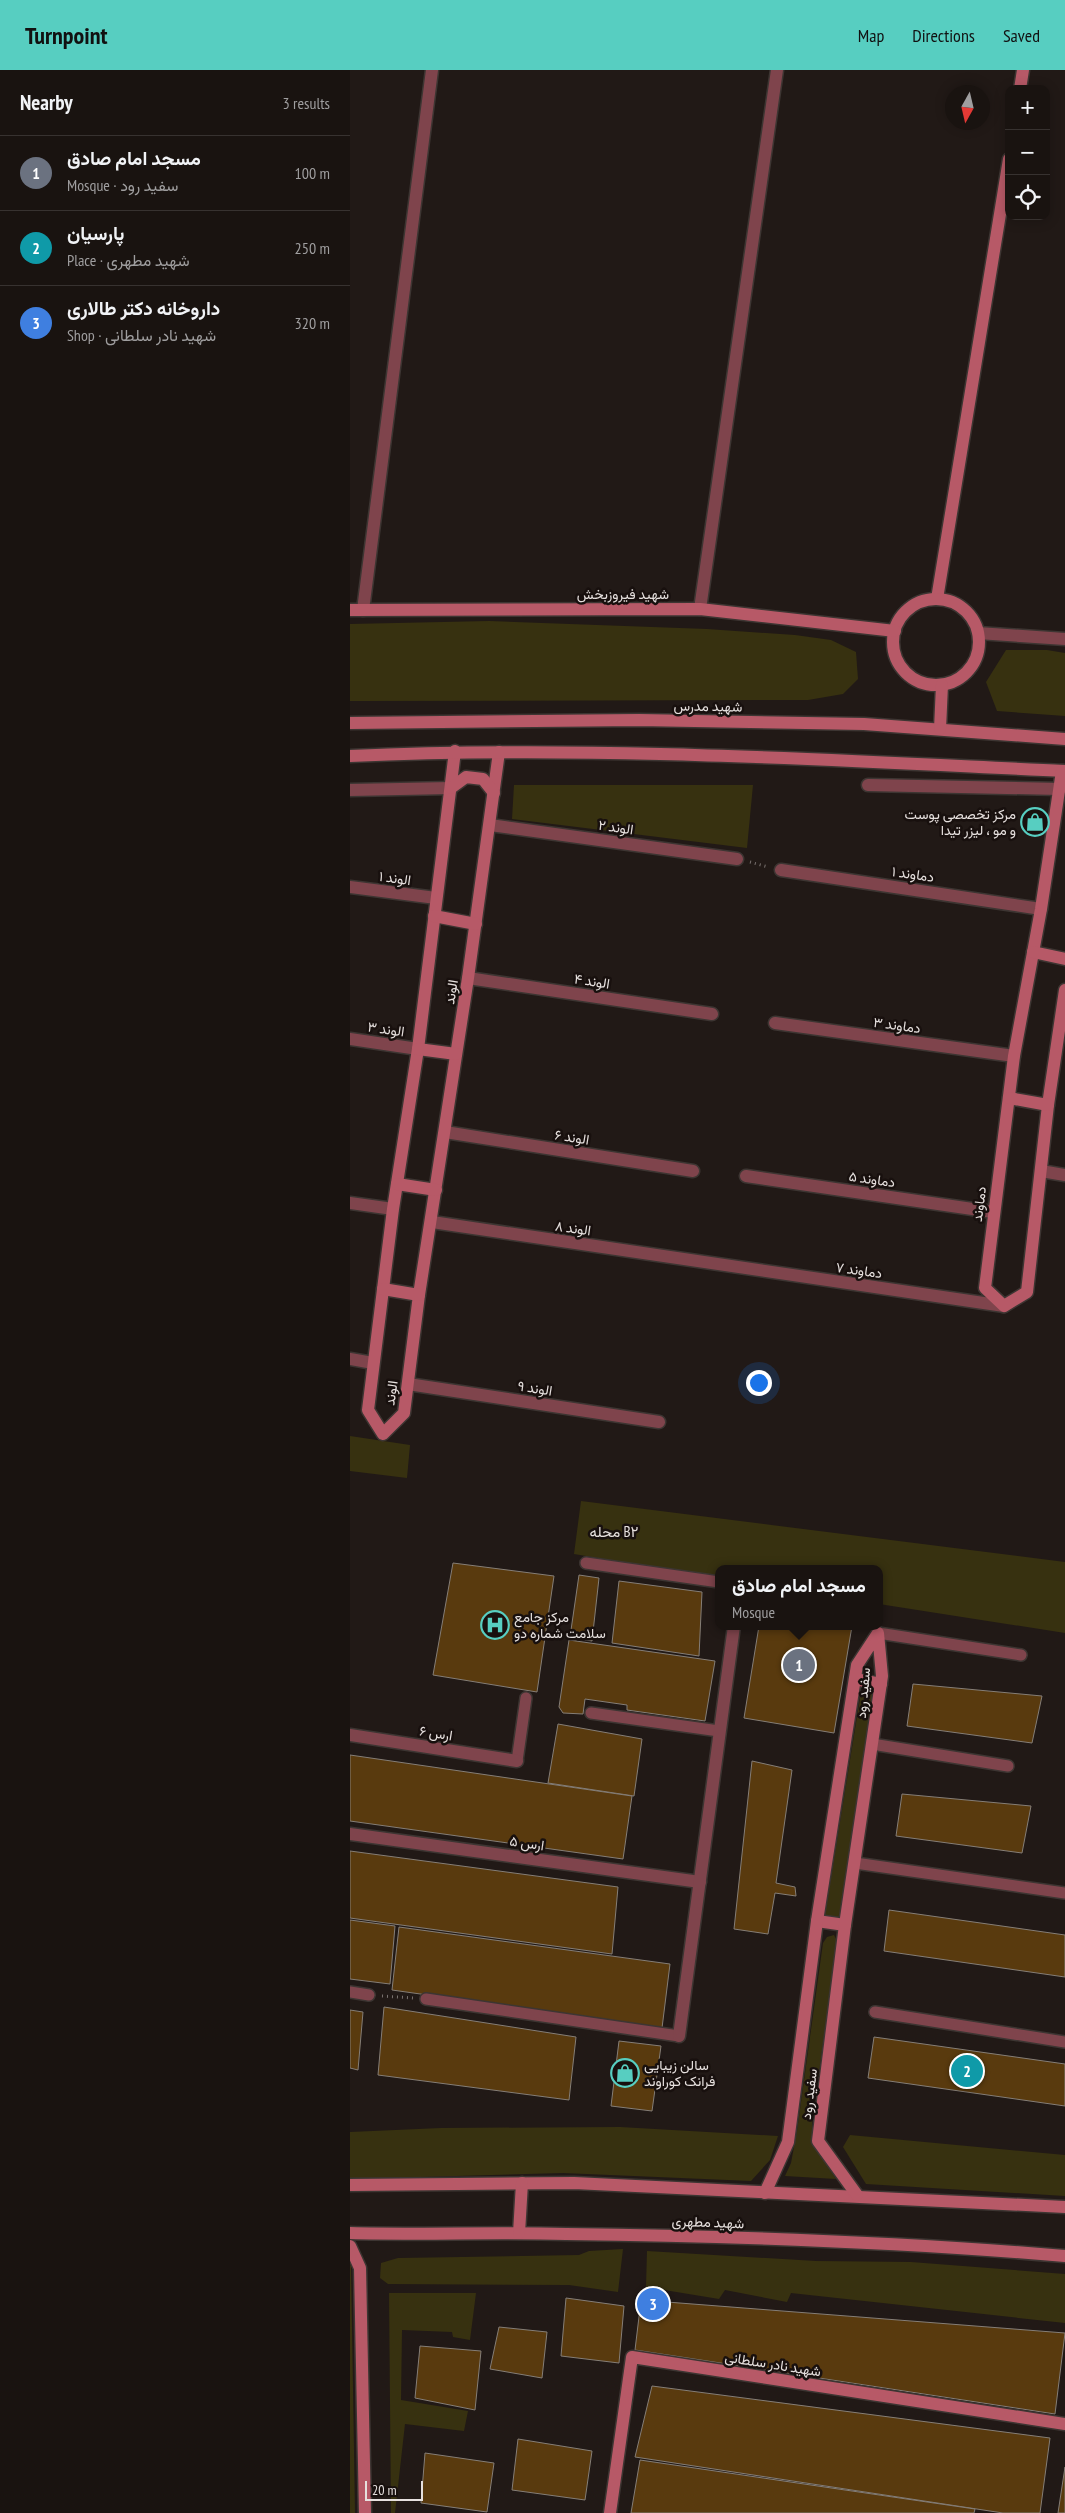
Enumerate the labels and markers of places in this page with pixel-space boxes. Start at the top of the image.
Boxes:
place label: مرکز تخصصی پوست و مو ، لیزر تیدا [904,805,1016,839]
shop icon: مرکز تخصصی پوست و مو ، لیزر تیدا [1020,807,1050,837]
place label: مرکز جامع سلامت شماره دو [514,1608,606,1642]
hospital icon: مرکز جامع سلامت شماره دو [480,1610,510,1640]
pin: 1 [783,1646,815,1684]
pin: 2 [951,2052,983,2090]
place label: سالن زیبایی فرانک کوراوند [644,2056,715,2090]
shop icon: سالن زیبایی فرانک کوراوند [610,2058,640,2088]
pin: 3 [637,2285,669,2323]

